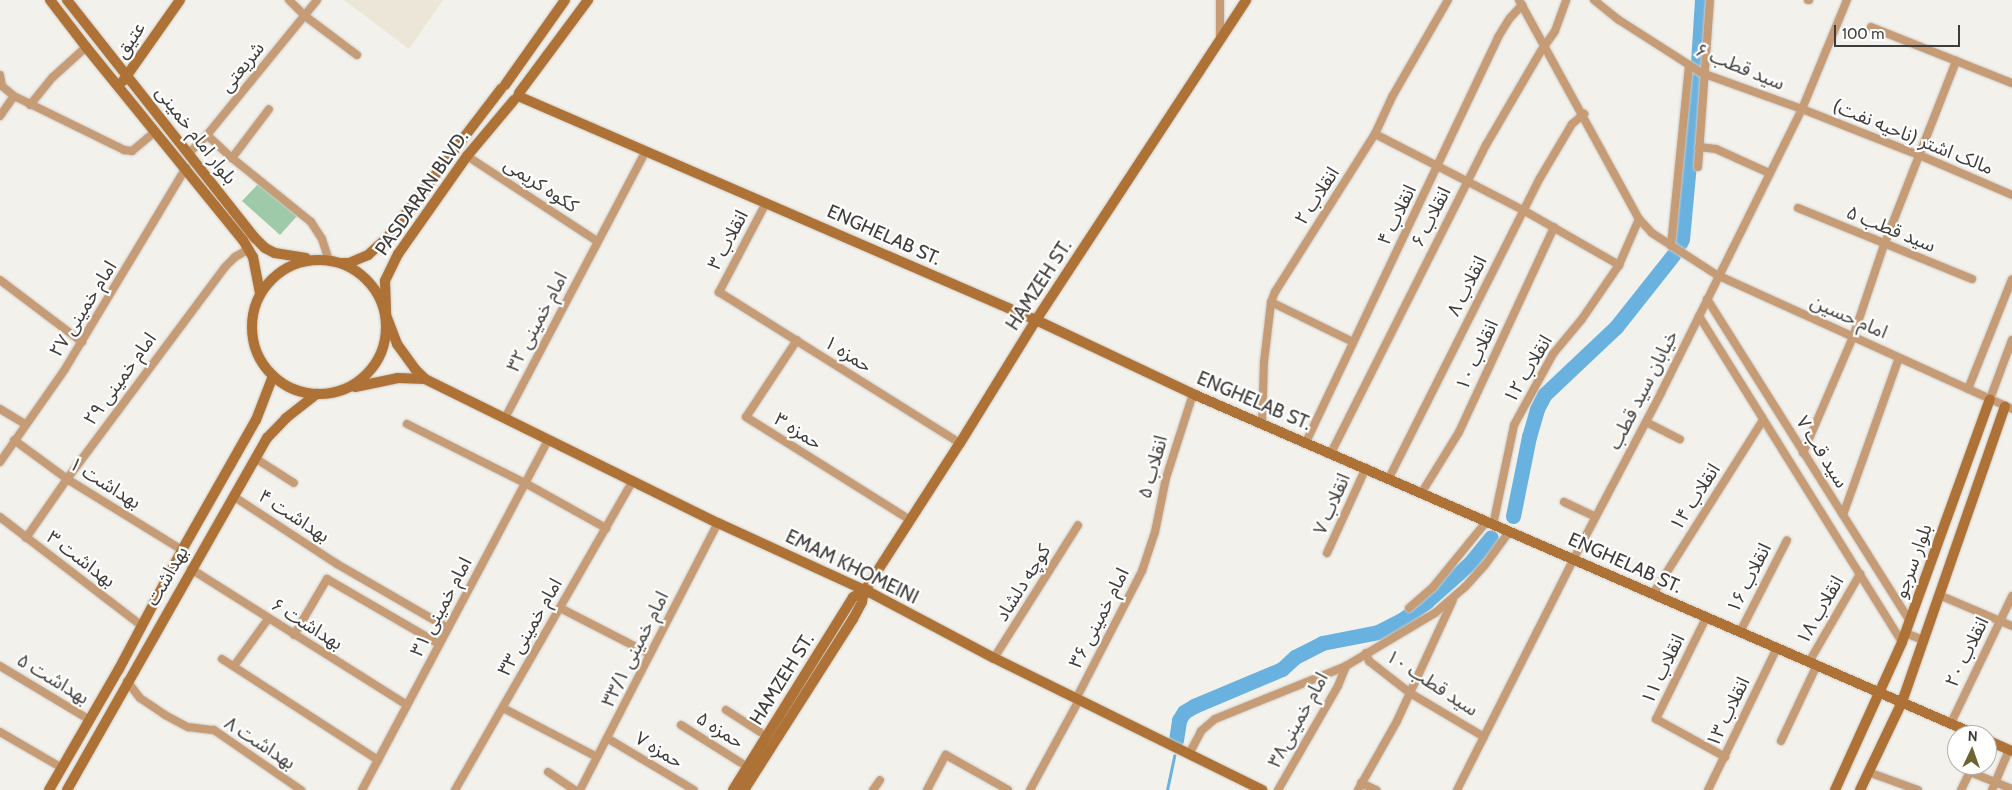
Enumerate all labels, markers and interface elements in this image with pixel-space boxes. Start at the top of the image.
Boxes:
scale bar [1837,15,1963,47]
street label: عتیق [110,17,150,63]
text: 100 m [1842,25,1884,43]
street label: شریعتی [215,37,269,97]
street label: سید قطب ۶ [1692,39,1788,95]
street label: بلوار امام خمینی [150,81,242,189]
street label: مالک اشتر (ناحیه نفت) [1829,94,1997,180]
street label: PASDARAN BLVD. [370,126,474,260]
street label: ککوه کریمی [500,153,582,217]
street label: انقلاب ۲ [1290,163,1344,229]
street label: انقلاب ۴ [1373,181,1421,249]
street label: انقلاب ۶ [1406,183,1456,251]
street label: ENGHELAB ST. [824,200,944,270]
street label: سید قطب ۵ [1843,201,1939,257]
street label: انقلاب ۳ [703,206,753,274]
street label: HAMZEH ST. [1001,235,1077,335]
street label: انقلاب ۸ [1442,252,1492,320]
street label: امام خمینی ۲۷ [44,257,122,361]
street label: امام خمینی ۳۲ [501,268,573,376]
street label: امام حسین [1807,290,1891,344]
street label: انقلاب ۱۰ [1451,316,1503,394]
street label: خیابان سید قطب [1603,327,1683,453]
street label: امام خمینی ۲۹ [79,328,161,430]
street label: حمزه ۱ [820,331,876,377]
street label: انقلاب ۱۲ [1499,331,1557,407]
street label: ENGHELAB ST. [1193,367,1315,435]
street label: حمزه ۳ [770,408,826,454]
street label: سید قب ۷ [1791,412,1853,492]
street label: انقلاب ۵ [1133,433,1173,501]
street label: بهداشت ۱ [65,452,145,514]
street label: انقلاب ۱۴ [1665,459,1725,535]
street label: انقلاب ۷ [1308,470,1356,538]
street label: بهداشت ۴ [254,485,334,547]
street label: بلوار سرجو [1889,521,1937,601]
street label: EMAM KHOMEINI [782,525,922,609]
street label: بهداشت ۳ [42,526,120,592]
street label: ENGHELAB ST. [1565,528,1685,598]
street label: انقلاب ۱۶ [1722,539,1776,617]
street label: کوچه دلشاد [990,540,1056,626]
street label: بهداشت [141,542,193,610]
street label: امام خمینی ۳۱ [405,553,477,661]
street label: امام خمینی ۳۶ [1064,564,1134,672]
street label: انقلاب ۱۸ [1791,572,1849,648]
street label: امام خمینی ۳۳ [493,574,567,680]
street label: امام خمینی ۳۳/۱ [596,588,674,710]
street label: بهداشت ۶ [267,593,347,655]
street label: انقلاب ۲۰ [1940,613,1994,691]
street label: HAMZEH ST. [745,629,819,729]
street label: انقلاب ۱۱ [1636,630,1690,708]
street label: سید قطب ۱۰ [1382,645,1482,721]
street label: بهداشت ۵ [13,649,93,709]
street label: امام خمینی۳۸ [1263,669,1333,771]
street label: انقلاب ۱۳ [1701,673,1755,751]
street label: حمزه ۵ [692,707,748,753]
street label: بهداشت ۸ [220,712,300,774]
north arrow [1947,725,1997,775]
street label: حمزه ۷ [631,727,687,773]
text: N [1967,727,1978,745]

